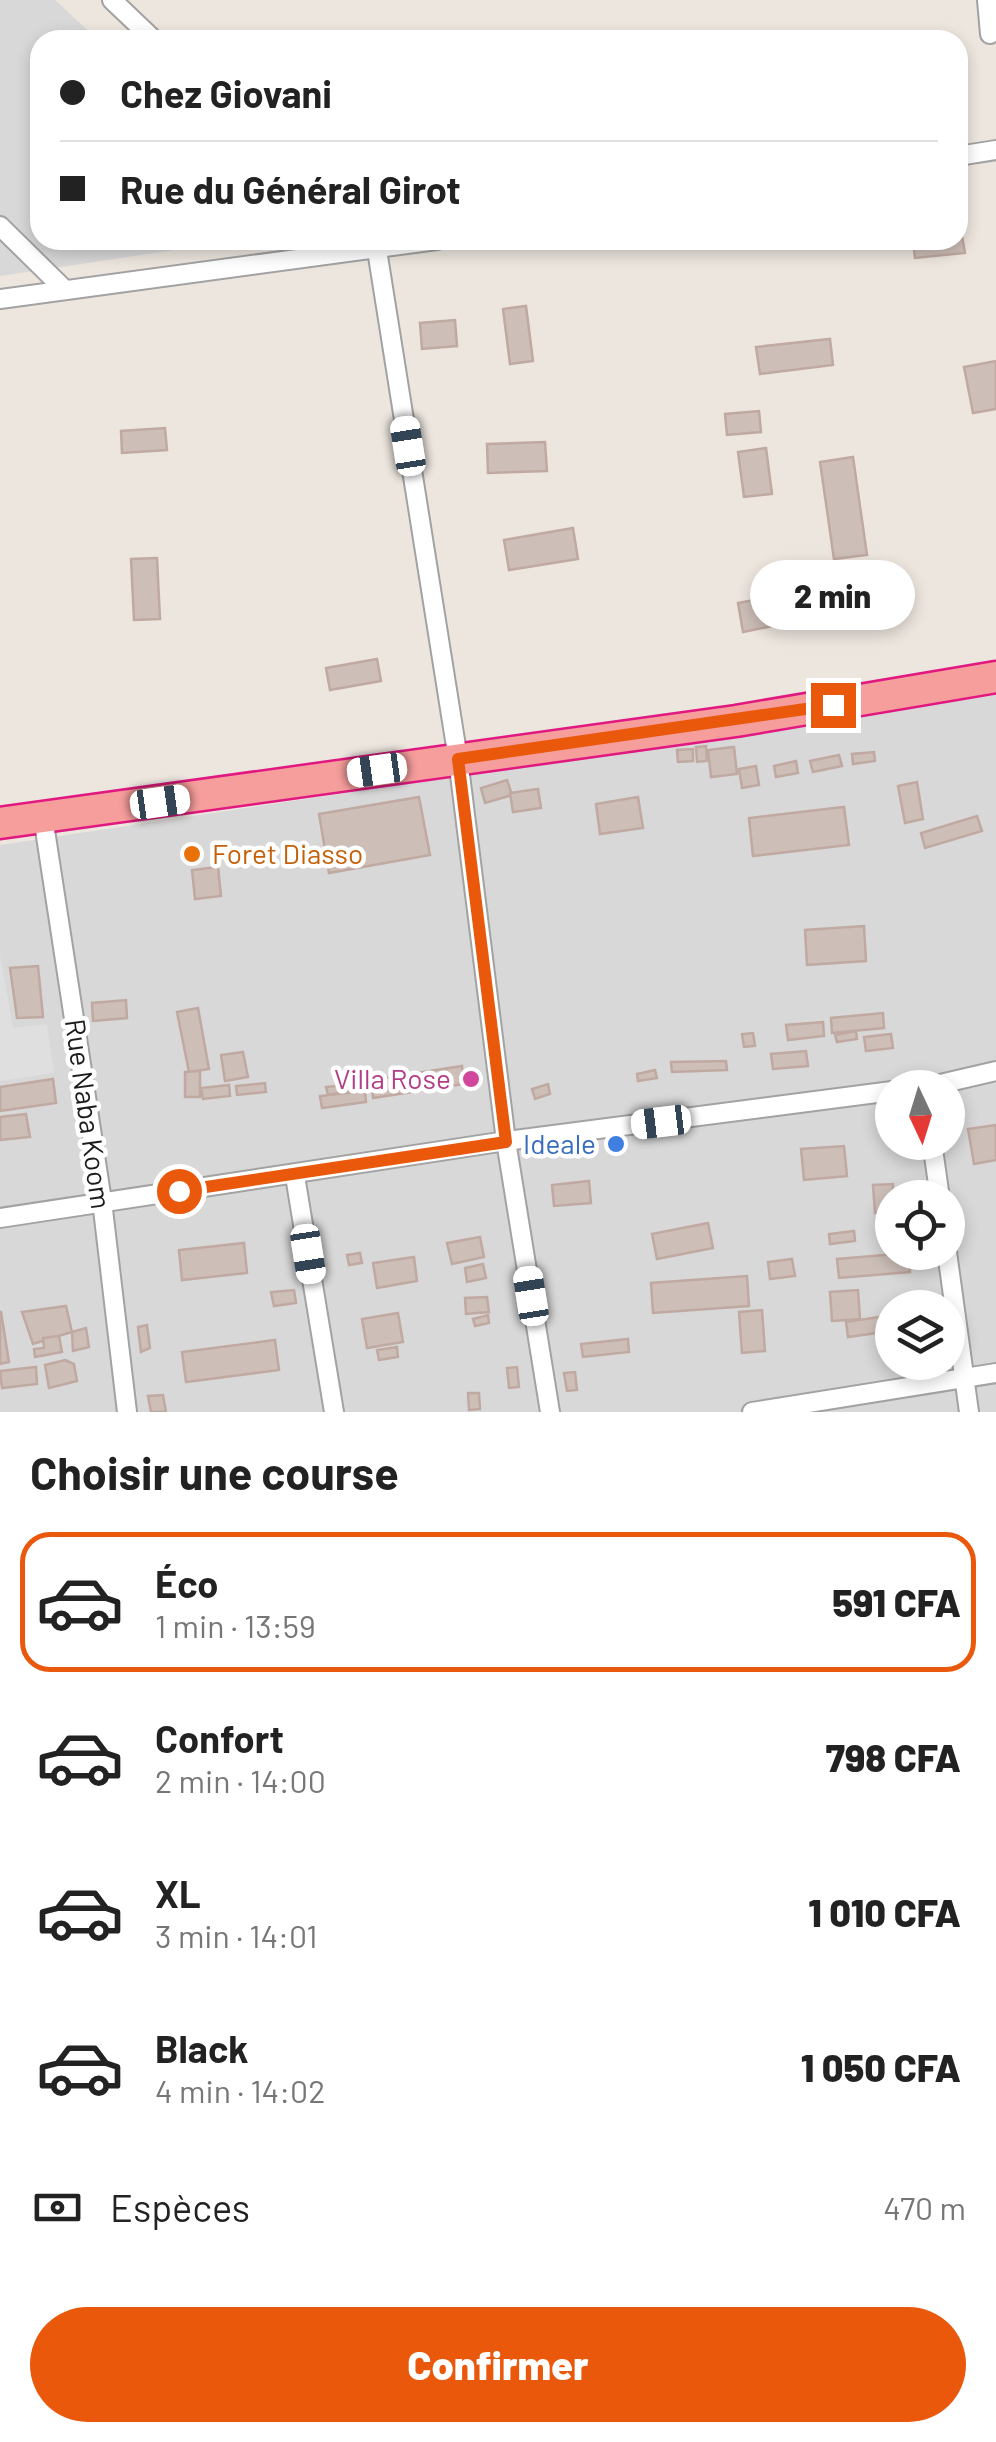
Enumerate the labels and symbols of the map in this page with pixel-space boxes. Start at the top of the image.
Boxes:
car [388,414,428,478]
callout: 2 min [750,560,916,630]
route end [811,683,856,728]
car [345,751,409,789]
car [128,783,192,821]
place label: Foret Diasso [212,836,363,870]
marker: Foret Diasso [181,843,203,865]
street label: Rue Naba Koom [59,1017,119,1211]
place label: Villa Rose [334,1061,451,1095]
marker: Villa Rose [460,1068,482,1090]
north arrow [875,1070,965,1160]
car [629,1103,693,1141]
place label: Ideale [523,1126,596,1160]
marker: Ideale [605,1133,627,1155]
route start [157,1169,202,1214]
car [288,1222,328,1286]
car [511,1264,551,1328]

